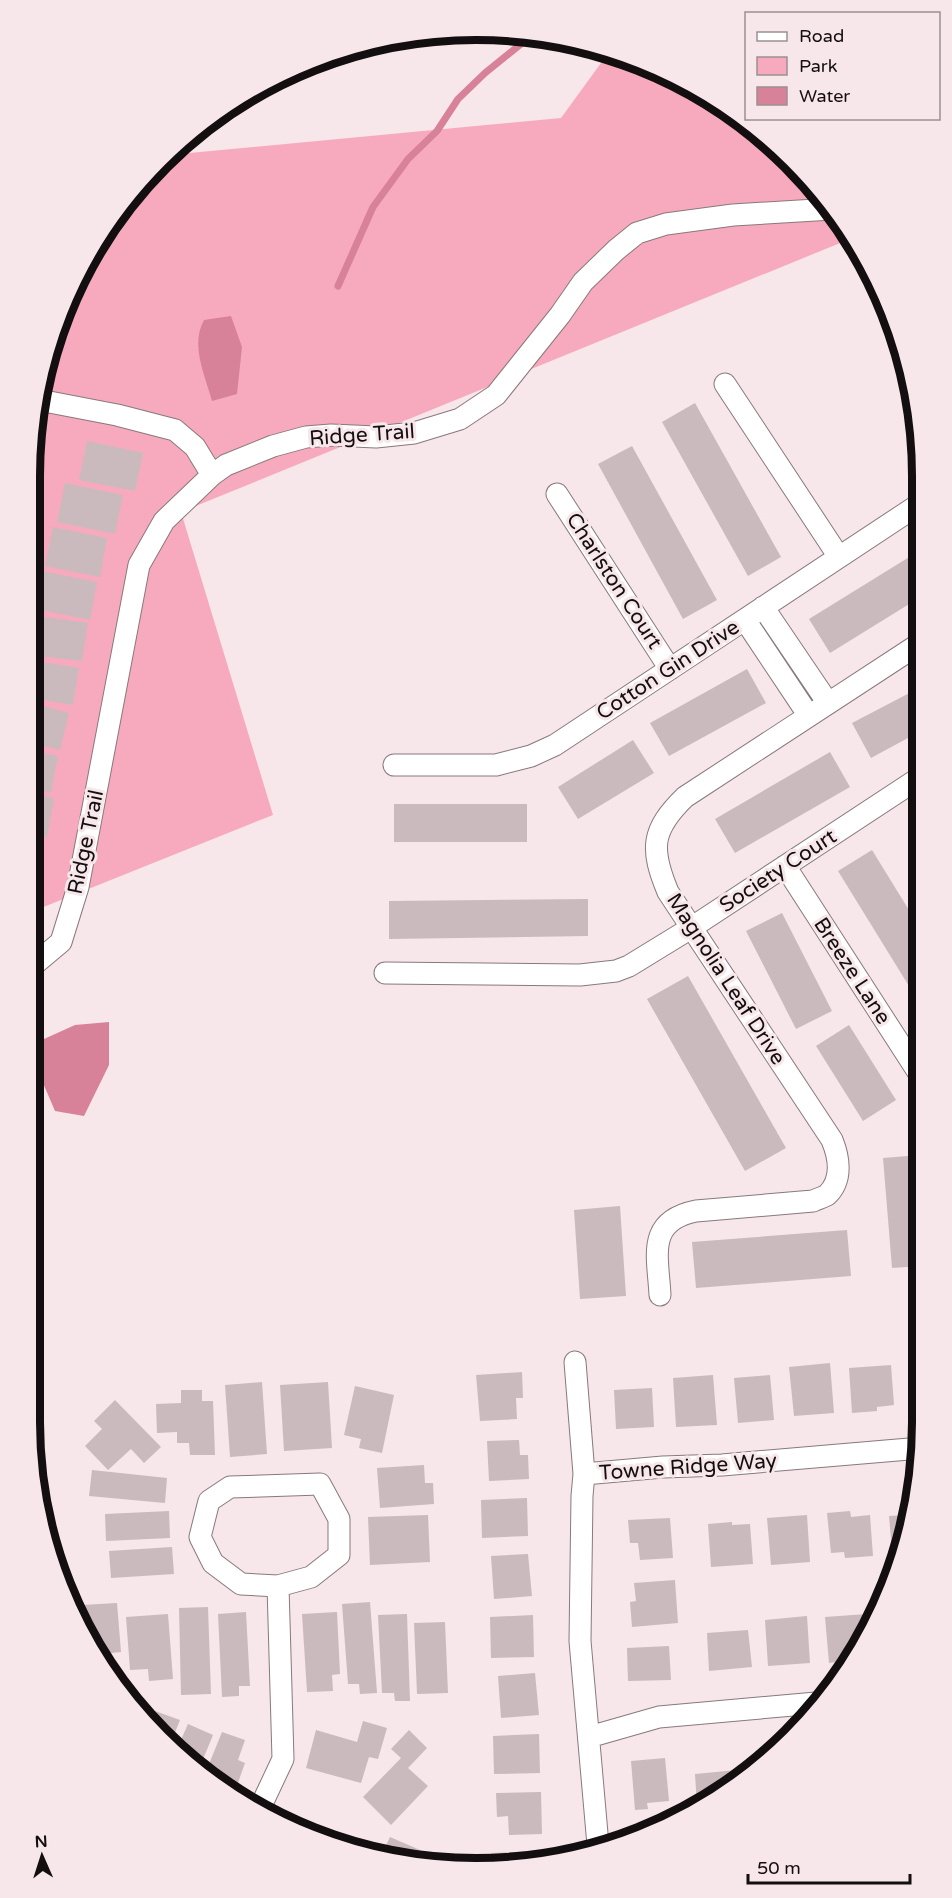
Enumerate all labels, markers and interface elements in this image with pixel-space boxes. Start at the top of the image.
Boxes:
legend [745,12,940,120]
text: Road [799,25,844,47]
text: Park [799,55,838,77]
text: Water [799,85,850,107]
street label: Ridge Trail [308,419,416,451]
street label: Charlston Court [561,508,667,654]
street label: Cotton Gin Drive [592,615,744,725]
street label: Ridge Trail [63,788,109,896]
street label: Society Court [715,824,841,918]
street label: Magnolia Leaf Drive [661,889,791,1069]
street label: Breeze Lane [808,913,896,1029]
street label: Towne Ridge Way [598,1448,778,1486]
north arrow [12,1826,72,1886]
text: N [34,1832,48,1852]
scale bar [748,1847,910,1885]
text: 50 m [757,1857,801,1879]

